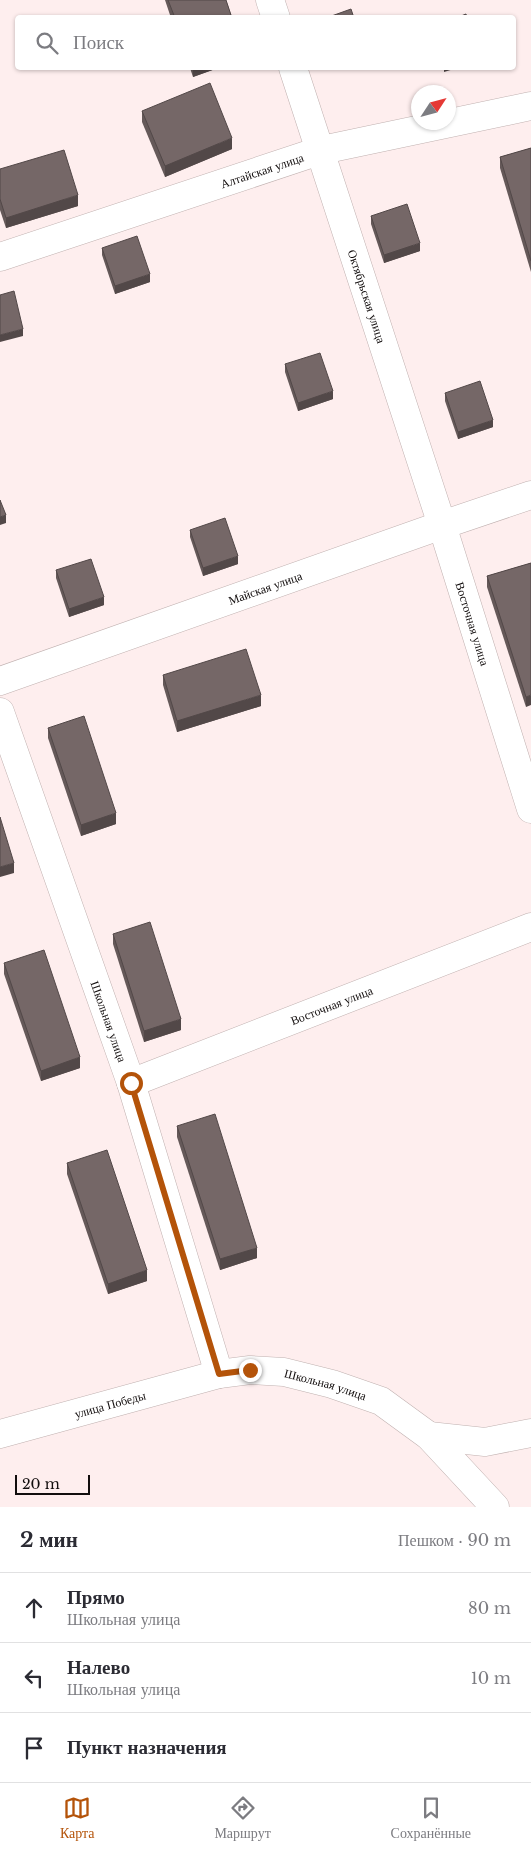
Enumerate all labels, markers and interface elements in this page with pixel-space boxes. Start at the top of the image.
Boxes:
search box [15,15,516,70]
icon: search [33,29,61,57]
text: Поиск [73,31,124,54]
north arrow [411,85,456,130]
street label: Алтайская улица [218,149,306,191]
street label: Октябрьская улица [345,247,390,345]
street label: Майская улица [226,567,305,607]
street label: Восточная улица [453,580,493,668]
street label: Школьная улица [88,979,131,1065]
street label: Восточная улица [288,982,375,1028]
route start [120,1072,143,1095]
route end [239,1359,262,1382]
street label: Школьная улица [283,1365,369,1403]
street label: улица Победы [73,1387,147,1421]
scale bar [15,1472,90,1495]
text: 20 m [22,1475,60,1493]
text: 2 мин [20,1527,78,1553]
text: Пешком · 90 m [398,1530,511,1550]
text: Прямо [67,1586,125,1609]
icon: ahead [20,1594,48,1622]
text: 80 m [468,1598,511,1618]
text: Школьная улица [67,1609,180,1629]
text: Налево [67,1656,130,1679]
icon: left [20,1664,48,1692]
text: 10 m [471,1668,511,1688]
text: Школьная улица [67,1679,180,1699]
icon: arrive [20,1734,48,1762]
text: Пункт назначения [67,1736,227,1759]
tab: Карта [60,1794,95,1842]
tab: Маршрут [214,1794,271,1842]
tab: Сохранённые [391,1794,471,1842]

